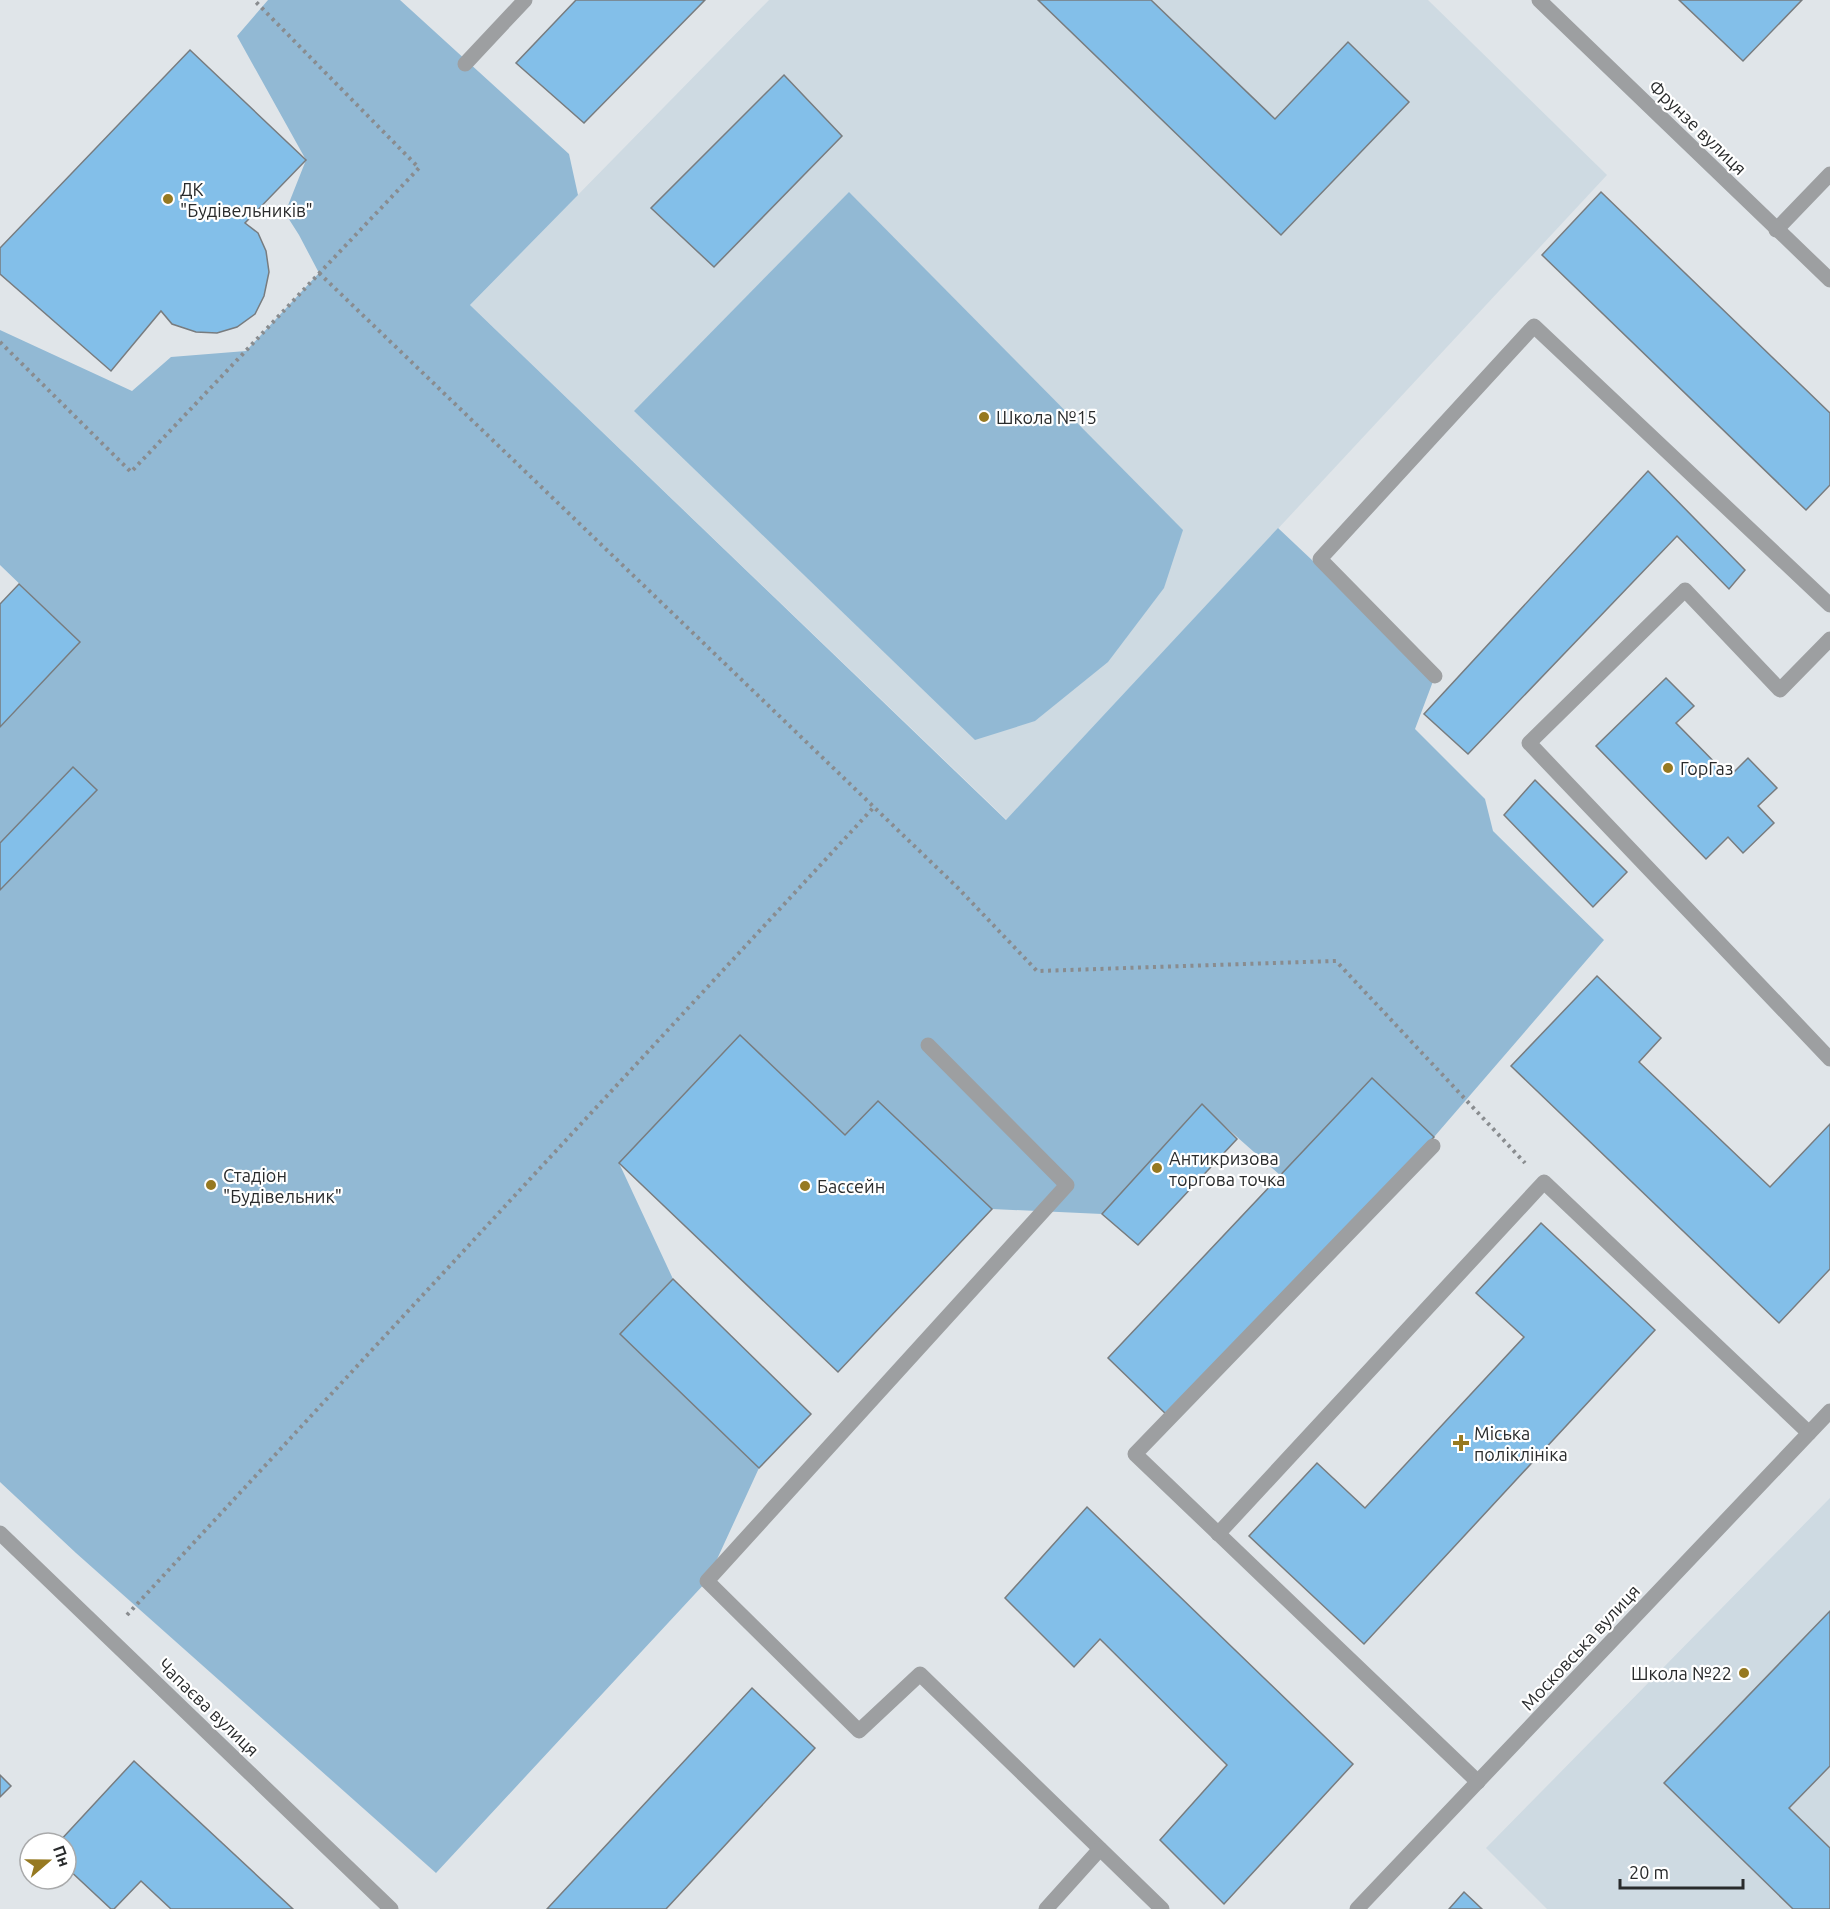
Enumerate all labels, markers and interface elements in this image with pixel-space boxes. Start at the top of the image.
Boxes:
street label: Фрунзе вулиця [1645,76,1751,178]
place label: ДК "Будівельників" [180,179,313,220]
marker: ДК "Будівельників" [161,192,175,206]
place label: Школа №15 [996,407,1097,427]
marker: Школа №15 [977,410,991,424]
place label: ГорГаз [1680,758,1733,778]
marker: ГорГаз [1661,761,1675,775]
place label: Антикризова торгова точка [1169,1148,1286,1189]
marker: Антикризова торгова точка [1150,1161,1164,1175]
place label: Стадіон "Будівельник" [223,1165,342,1206]
place label: Бассейн [817,1176,885,1196]
marker: Стадіон "Будівельник" [204,1178,218,1192]
marker: Бассейн [798,1179,812,1193]
place label: Міська поліклініка [1474,1423,1568,1464]
marker: Міська поліклініка [1452,1434,1470,1452]
street label: Московська вулиця [1517,1580,1643,1714]
street label: Чапаєва вулиця [155,1654,263,1760]
place label: Школа №22 [1631,1663,1732,1683]
marker: Школа №22 [1737,1666,1751,1680]
north arrow [18,1831,78,1891]
text: Пн [50,1843,74,1869]
scale bar [1620,1852,1743,1890]
text: 20 m [1629,1862,1669,1882]

